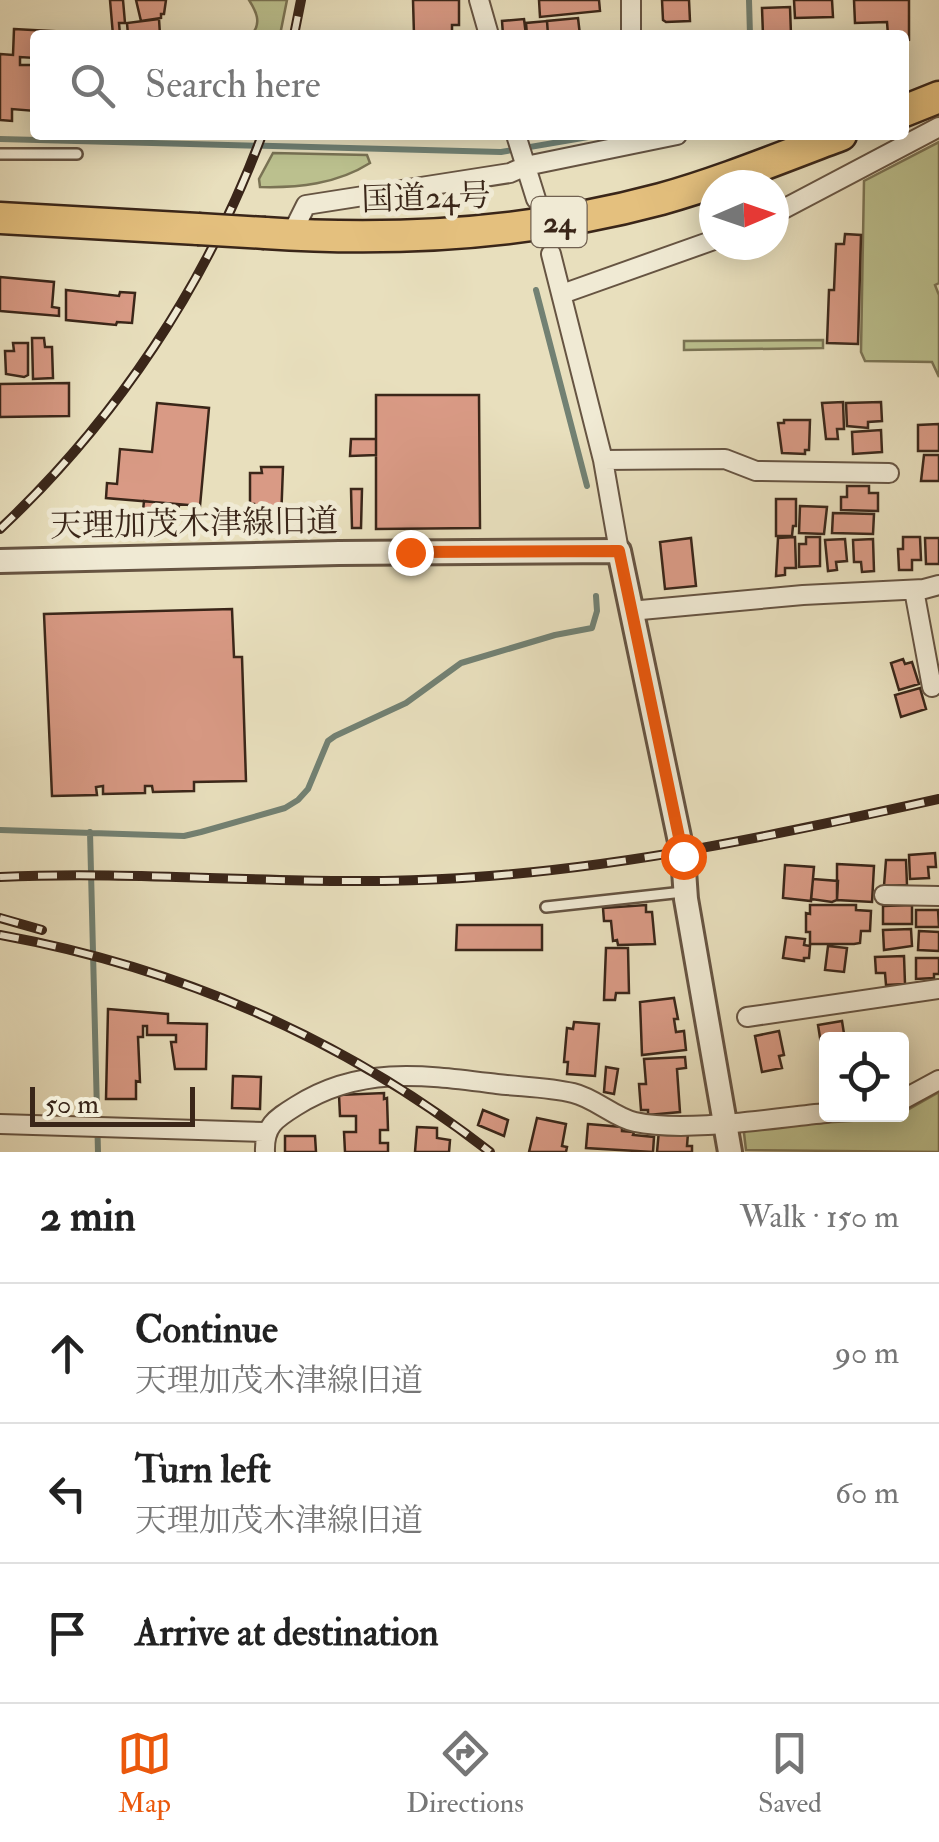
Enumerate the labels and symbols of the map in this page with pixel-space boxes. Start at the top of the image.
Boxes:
north arrow [699,170,789,260]
street label: 国道24号 [361,176,491,220]
road number: 24 [532,197,586,247]
street label: 天理加茂木津線旧道 [50,501,338,547]
route end [388,530,434,576]
route start [661,834,707,880]
scale bar [30,1082,195,1126]

